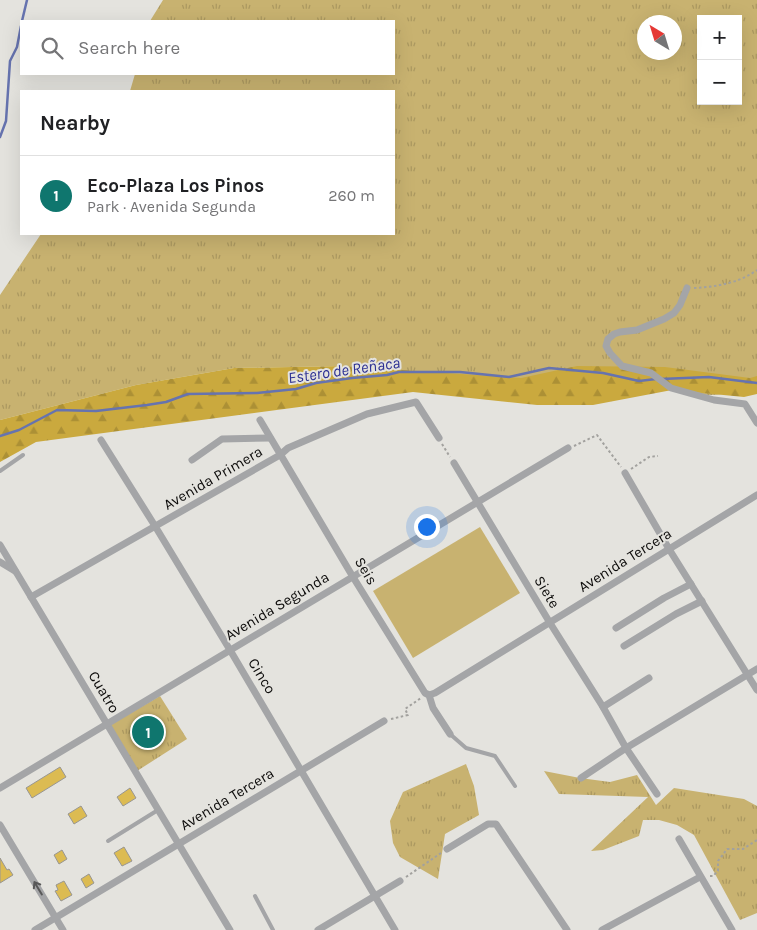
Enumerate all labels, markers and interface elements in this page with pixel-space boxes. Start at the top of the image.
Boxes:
north arrow [637,15,682,60]
map controls [697,15,742,105]
button: + [697,15,742,60]
search box [20,20,395,75]
icon: search [38,34,66,62]
text: Search here [78,37,180,59]
button: − [697,60,742,105]
text: Nearby [40,111,110,135]
text: Eco-Plaza Los Pinos [87,175,264,197]
text: 1 [53,186,59,205]
text: 260 m [328,186,375,205]
text: Park · Avenida Segunda [87,197,256,216]
water label: Estero de Reñaca [287,353,401,387]
street label: Avenida Primera [160,442,266,514]
your location [414,514,440,540]
street label: Avenida Tercera [575,524,675,596]
street label: Seis [351,554,381,588]
street label: Avenida Segunda [222,568,332,644]
street label: Siete [530,573,564,611]
street label: Cinco [244,655,280,697]
street label: Cuatro [84,668,124,716]
pin: 1 [132,713,164,751]
street label: Avenida Tercera [177,764,277,834]
one-way arrow [32,882,42,896]

